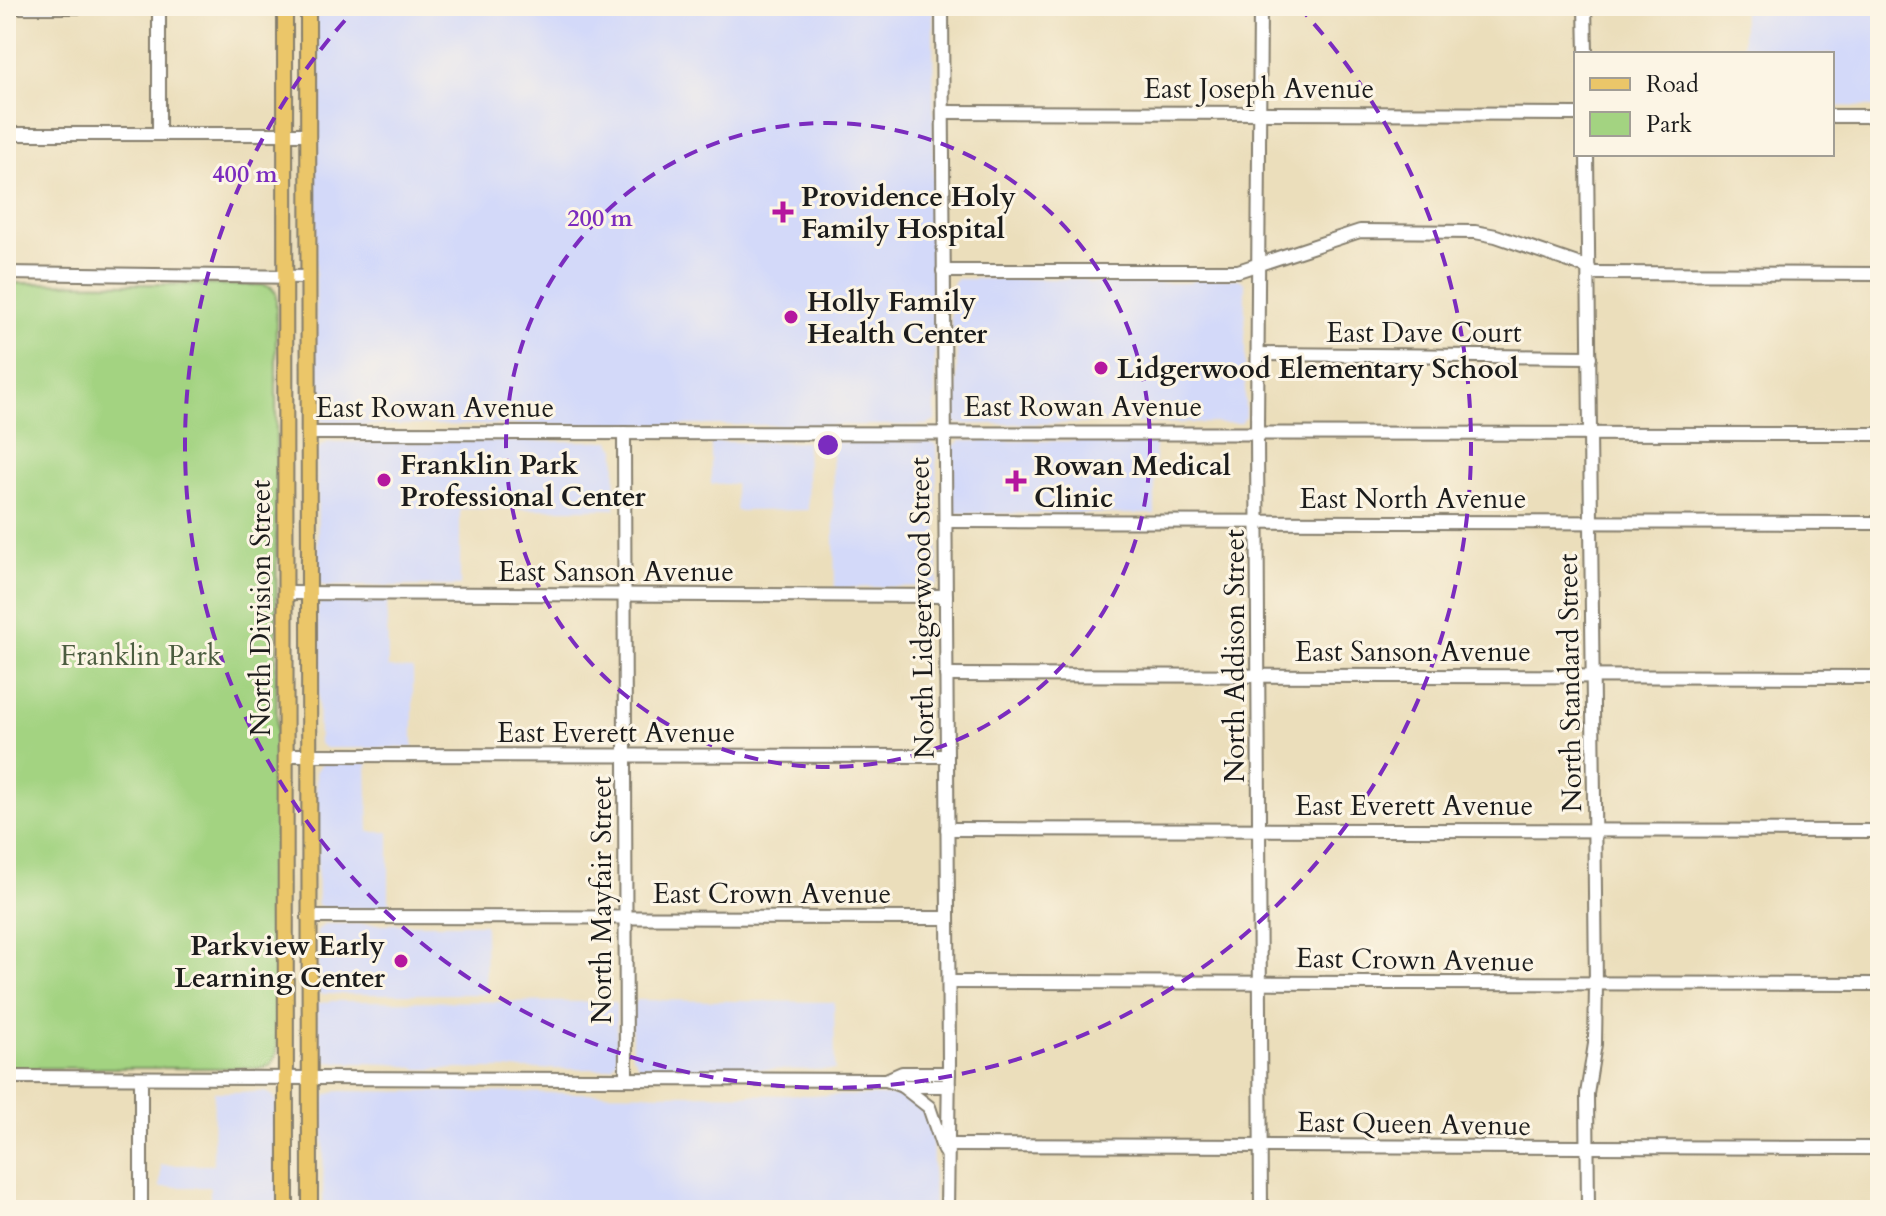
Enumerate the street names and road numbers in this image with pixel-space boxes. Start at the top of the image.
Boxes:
street label: East Joseph Avenue [1144,70,1374,108]
street label: East Dave Court [1326,314,1522,352]
street label: East Rowan Avenue [964,388,1202,426]
street label: East Rowan Avenue [316,389,554,427]
street label: North Lidgerwood Street [900,457,944,759]
street label: North Division Street [242,479,280,736]
street label: East North Avenue [1300,480,1526,518]
street label: North Addison Street [1216,529,1254,783]
street label: East Sanson Avenue [498,553,734,591]
street label: North Standard Street [1549,553,1591,813]
street label: East Sanson Avenue [1295,633,1531,671]
street label: East Everett Avenue [497,714,735,752]
street label: North Mayfair Street [583,776,621,1024]
street label: East Everett Avenue [1295,787,1533,825]
street label: East Crown Avenue [653,875,891,913]
street label: East Crown Avenue [1295,939,1535,981]
street label: East Queen Avenue [1297,1103,1531,1145]

